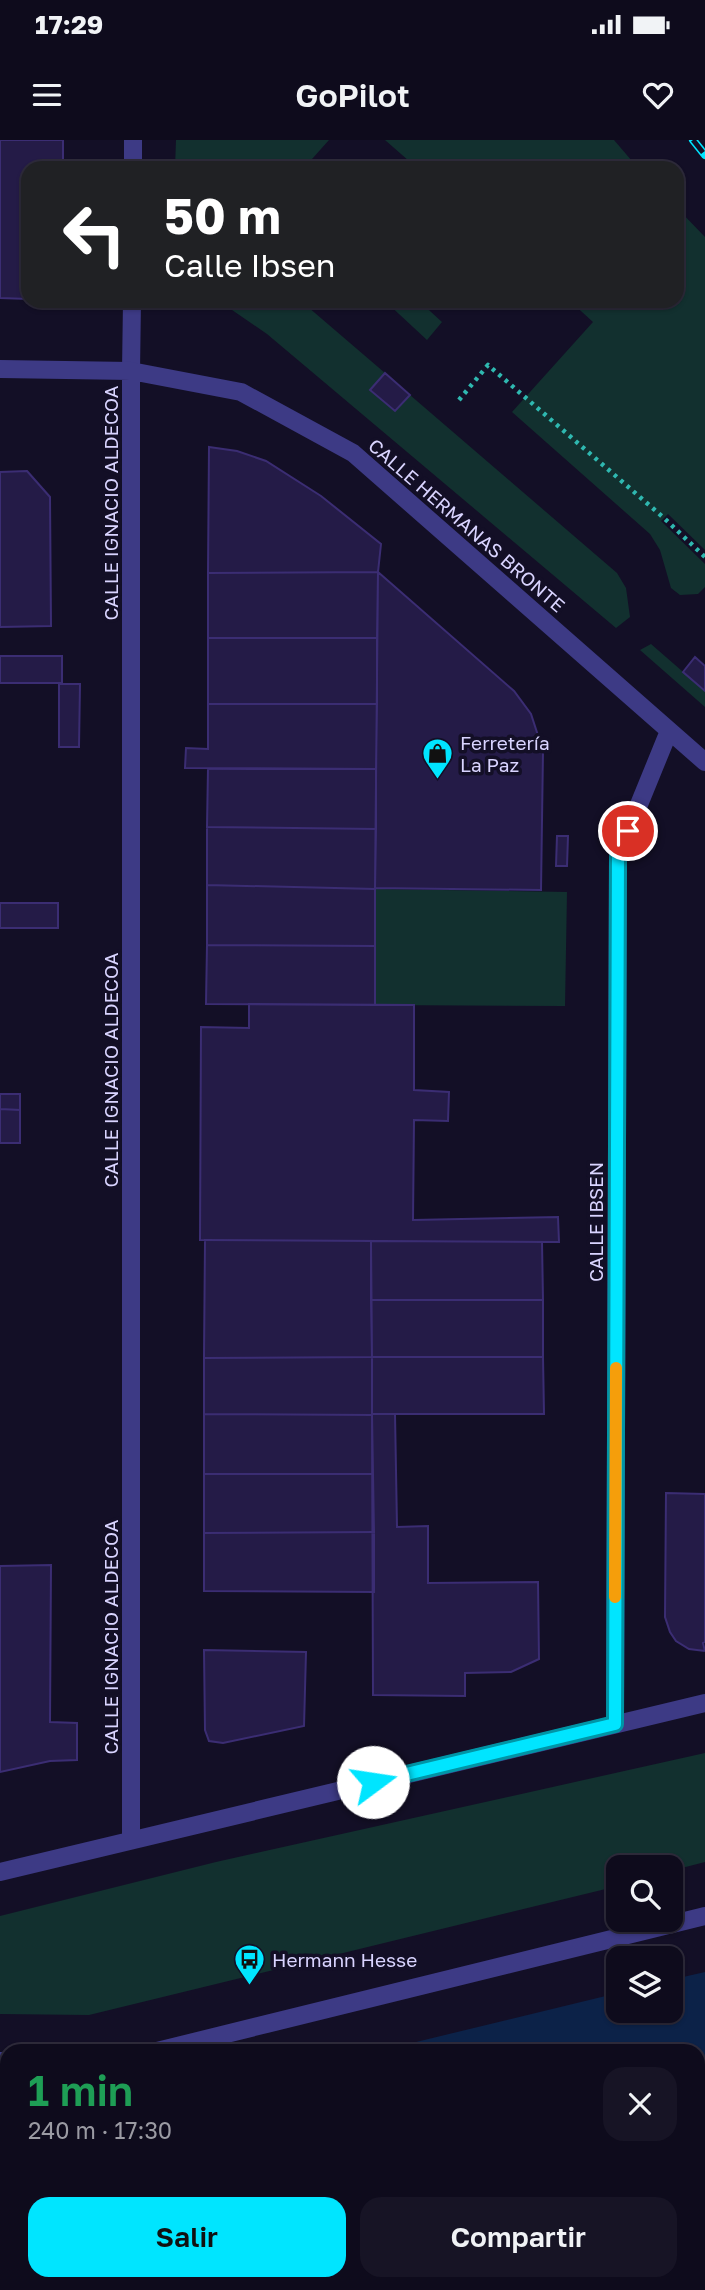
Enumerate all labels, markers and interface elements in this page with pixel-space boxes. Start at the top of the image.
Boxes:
text: 17:29 [35,9,103,40]
icon: menu [28,76,66,114]
text: GoPilot [295,76,410,114]
icon: heart [639,76,677,114]
text: 50 m [164,186,281,245]
icon: left [49,189,140,280]
text: Calle Ibsen [164,246,336,284]
street label: CALLE IGNACIO ALDECOA [99,385,122,620]
street label: CALLE HERMANAS BRONTE [364,433,570,617]
place label: Ferretería La Paz [460,731,550,776]
shop icon: Ferretería La Paz [420,736,454,780]
pin [598,801,658,861]
icon: arrive [609,812,647,850]
street label: CALLE IGNACIO ALDECOA [99,952,122,1187]
street label: CALLE IBSEN [584,1162,607,1282]
street label: CALLE IGNACIO ALDECOA [99,1519,122,1754]
position arrow [336,1745,410,1819]
map controls [606,1855,683,2023]
button: search [606,1855,683,1932]
bus stop icon: Hermann Hesse [232,1942,266,1986]
button: layers [606,1946,683,2023]
place label: Hermann Hesse [272,1948,417,1971]
text: 1 min [28,2065,133,2115]
button: close [603,2067,677,2141]
text: 240 m · 17:30 [28,2116,172,2144]
button: Salir [28,2197,346,2277]
button: Compartir [360,2197,677,2277]

